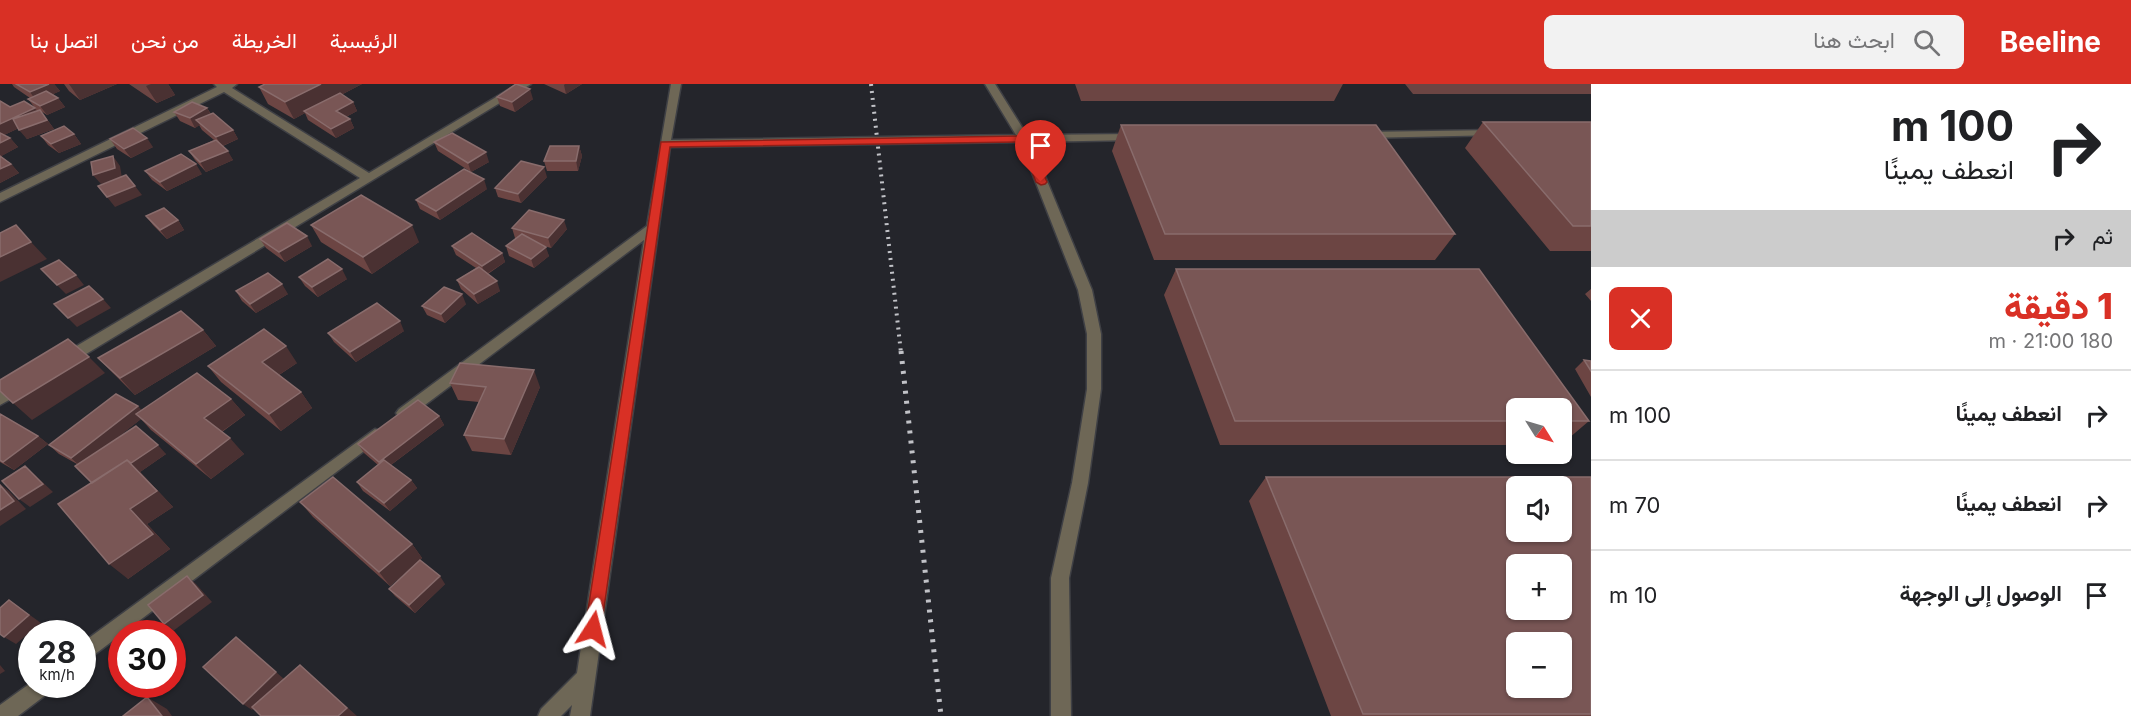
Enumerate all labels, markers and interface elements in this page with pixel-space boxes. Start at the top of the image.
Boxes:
search box [1544,15,1964,69]
text: Beeline [2000,25,2101,59]
icon: search [1910,26,1943,59]
text: ابحث هنا [1813,27,1895,53]
text: اتصل بنا [30,28,98,53]
text: من نحن [131,28,199,53]
text: الخريطة [232,28,297,53]
text: الرئيسية [330,28,398,53]
text: 100 m [1891,100,2014,151]
icon: right [2035,108,2113,186]
pin [1015,120,1066,182]
icon: arrive [1024,129,1057,162]
text: انعطف يمينًا [1884,153,2014,186]
icon: right [2047,222,2080,255]
text: ثم [2092,223,2113,249]
text: 1 دقيقة [2004,284,2113,328]
button: close [1609,287,1672,350]
text: 180 m · 21:00 [1988,329,2113,353]
north arrow [1506,398,1572,464]
map controls [1506,398,1572,698]
icon: right [2080,399,2113,432]
text: انعطف يمينًا [1955,400,2062,426]
text: 100 m [1609,402,1671,428]
button: sound [1506,476,1572,542]
icon: right [2080,489,2113,522]
text: انعطف يمينًا [1955,490,2062,516]
text: 70 m [1609,492,1660,518]
button: + [1506,554,1572,620]
icon: arrive [2080,579,2113,612]
text: الوصول إلى الوجهة [1899,580,2062,606]
text: 10 m [1609,582,1657,608]
position arrow [561,597,625,661]
speed limit sign: 30 [108,620,186,698]
button: − [1506,632,1572,698]
text: 28 [38,634,76,670]
text: km/h [39,665,75,684]

